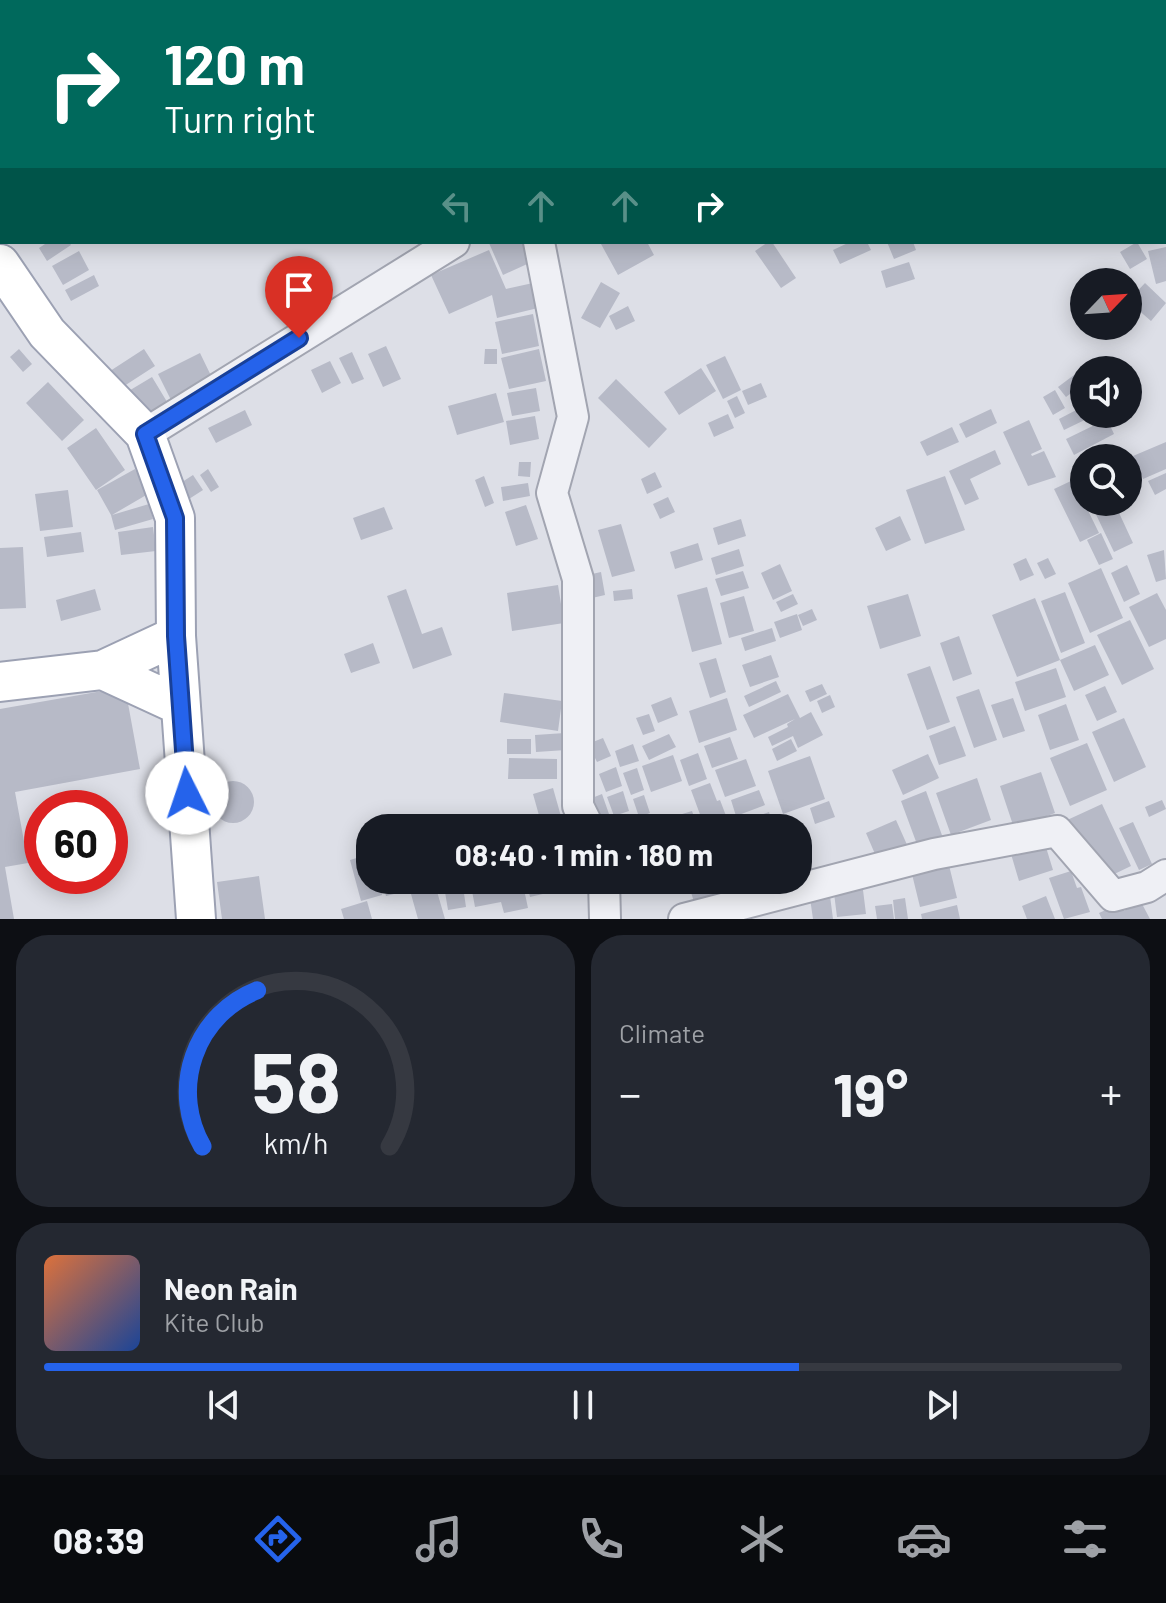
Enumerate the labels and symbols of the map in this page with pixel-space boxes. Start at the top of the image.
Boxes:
pin [265,256,333,338]
north arrow [1070,268,1142,340]
position arrow [145,751,229,835]
speed limit sign: 60 [24,790,128,894]

